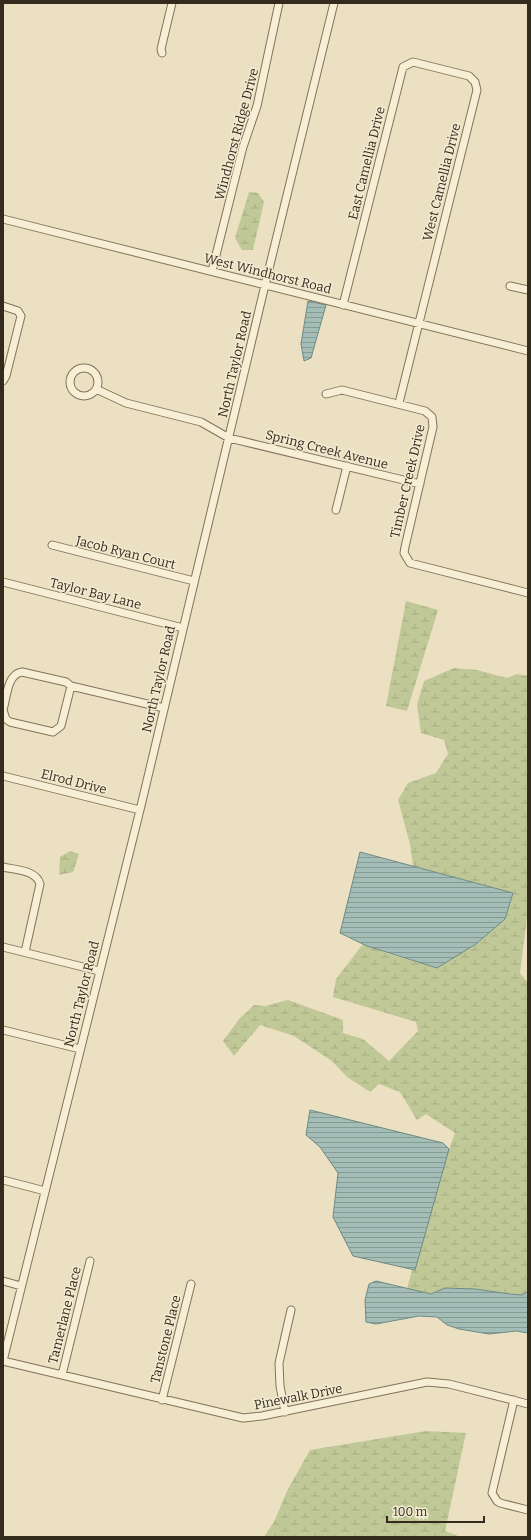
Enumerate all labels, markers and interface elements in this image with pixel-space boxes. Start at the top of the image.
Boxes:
street label: Windhorst Ridge Drive [212,66,261,202]
street label: East Camellia Drive [345,105,388,221]
street label: West Camellia Drive [420,122,463,242]
street label: West Windhorst Road [203,250,333,297]
street label: North Taylor Road [215,309,254,419]
street label: Timber Creek Drive [387,423,428,539]
street label: Spring Creek Avenue [264,427,390,472]
street label: Jacob Ryan Court [74,533,177,572]
street label: Taylor Bay Lane [49,575,143,612]
street label: North Taylor Road [139,624,178,734]
street label: Elrod Drive [40,766,108,797]
street label: North Taylor Road [61,939,102,1049]
street label: Tamerlane Place [45,1265,84,1365]
street label: Tanstone Place [147,1294,184,1385]
street label: Pinewalk Drive [253,1381,344,1412]
scale bar [387,1498,484,1524]
text: 100 m [393,1505,428,1519]

